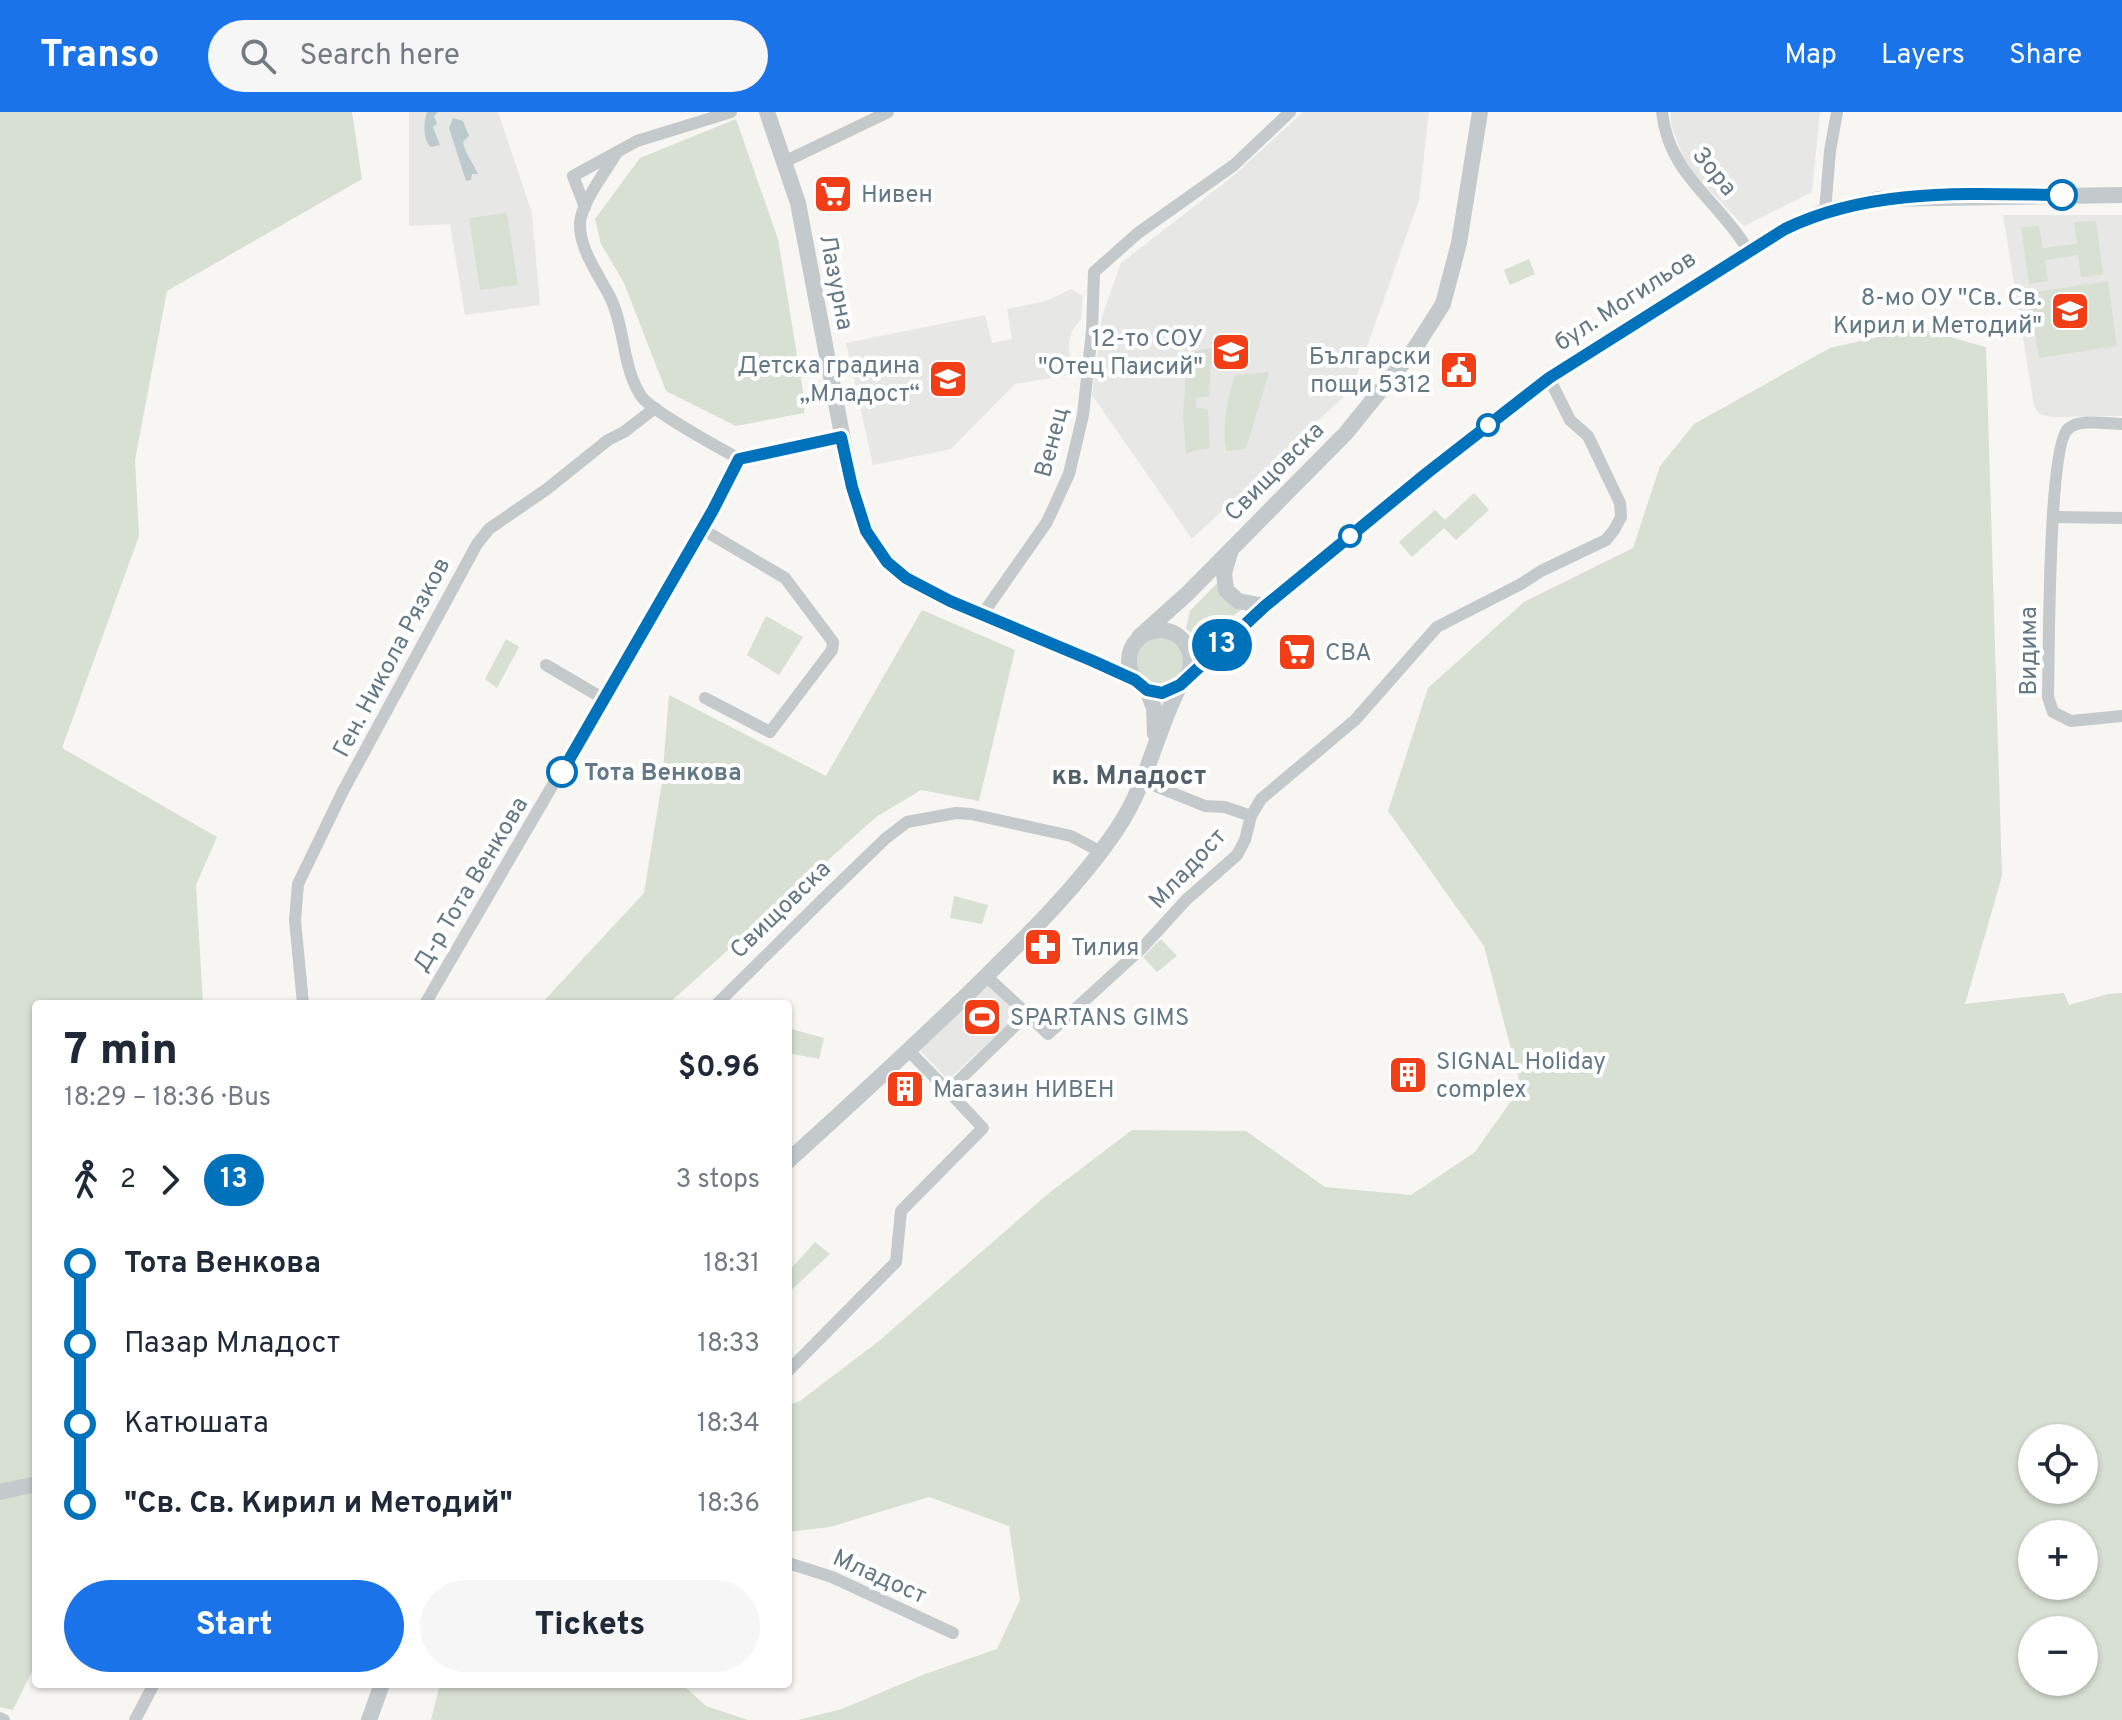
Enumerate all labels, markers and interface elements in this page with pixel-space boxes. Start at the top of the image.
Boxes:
search box [208,20,768,92]
text: Transo [40,32,160,81]
icon: search [236,34,280,78]
text: Search here [300,38,460,75]
text: Map [1784,38,1837,74]
text: Layers [1881,38,1965,74]
text: Share [2009,38,2082,74]
street label: Зора [1684,141,1742,203]
supermarket icon: Нивен [812,173,854,215]
unlabelled marker [2047,180,2077,210]
place label: Нивен [861,181,933,211]
street label: Лазурна [811,232,859,333]
street label: бул. Могильов [1550,245,1703,359]
place label: 8-мо ОУ "Св. Св. Кирил и Методий" [1833,284,2042,342]
school or university icon: 8-мо ОУ "Св. Св. Кирил и Методий" [2049,290,2091,332]
place label: 12-то СОУ "Отец Паисий" [1038,325,1203,383]
school or university icon: 12-то СОУ "Отец Паисий" [1210,331,1252,373]
place label: Български пощи 5312 [1309,343,1431,401]
public building icon: Български пощи 5312 [1438,349,1480,391]
place label: Детска градина „Младост“ [737,352,920,410]
school or university icon: Детска градина „Младост“ [927,358,969,400]
street label: Венец [1029,404,1077,481]
unlabelled marker [1477,414,1499,436]
street label: Свищовска [1219,416,1332,529]
unlabelled marker [1339,525,1361,547]
street label: Ген. Никола Рязков [327,553,458,763]
street label: Видима [2015,606,2045,696]
line badge: 13 [1186,619,1258,671]
text: 13 [1208,627,1236,663]
supermarket icon: CBA [1276,631,1318,673]
place label: CBA [1325,639,1372,669]
marker: Тота Венкова [547,757,577,787]
place label: Тота Венкова [584,759,742,789]
district label: кв. Младост [1052,761,1206,794]
street label: Д-р Тота Венкова [408,792,536,978]
street label: Младост [1144,823,1233,916]
street label: Свищовска [725,855,838,966]
pharmacy icon: Тилия [1022,926,1064,968]
place label: Тилия [1071,934,1139,964]
sports icon: SPARTANS GIMS [961,996,1003,1038]
place label: SPARTANS GIMS [1010,1004,1189,1034]
text: 7 min [64,1024,178,1080]
place label: SIGNAL Holiday complex [1436,1048,1606,1106]
text: $0.96 [678,1050,760,1087]
building icon: SIGNAL Holiday complex [1387,1054,1429,1096]
building icon: Магазин НИВЕН [884,1068,926,1110]
place label: Магазин НИВЕН [933,1076,1115,1106]
text: 18:29 – 18:36 · Bus [64,1082,271,1115]
icon: walk [64,1158,108,1202]
icon: forward [148,1158,192,1202]
text: 13 [220,1162,248,1198]
text: 2 [120,1164,136,1197]
text: 3 stops [676,1164,760,1197]
text: Тота Венкова [124,1246,321,1283]
text: 18:31 [703,1248,760,1281]
text: Пазар Младост [124,1326,340,1363]
text: 18:33 [697,1328,760,1361]
text: Катюшата [124,1406,269,1443]
text: 18:34 [697,1408,760,1441]
map controls [2018,1424,2098,1696]
button: locate [2018,1424,2098,1504]
text: "Св. Св. Кирил и Методий" [124,1486,513,1523]
text: 18:36 [697,1488,760,1521]
button: + [2018,1520,2098,1600]
street label: Младост [828,1544,931,1612]
button: Start [64,1580,404,1672]
button: Tickets [420,1580,760,1672]
button: − [2018,1616,2098,1696]

